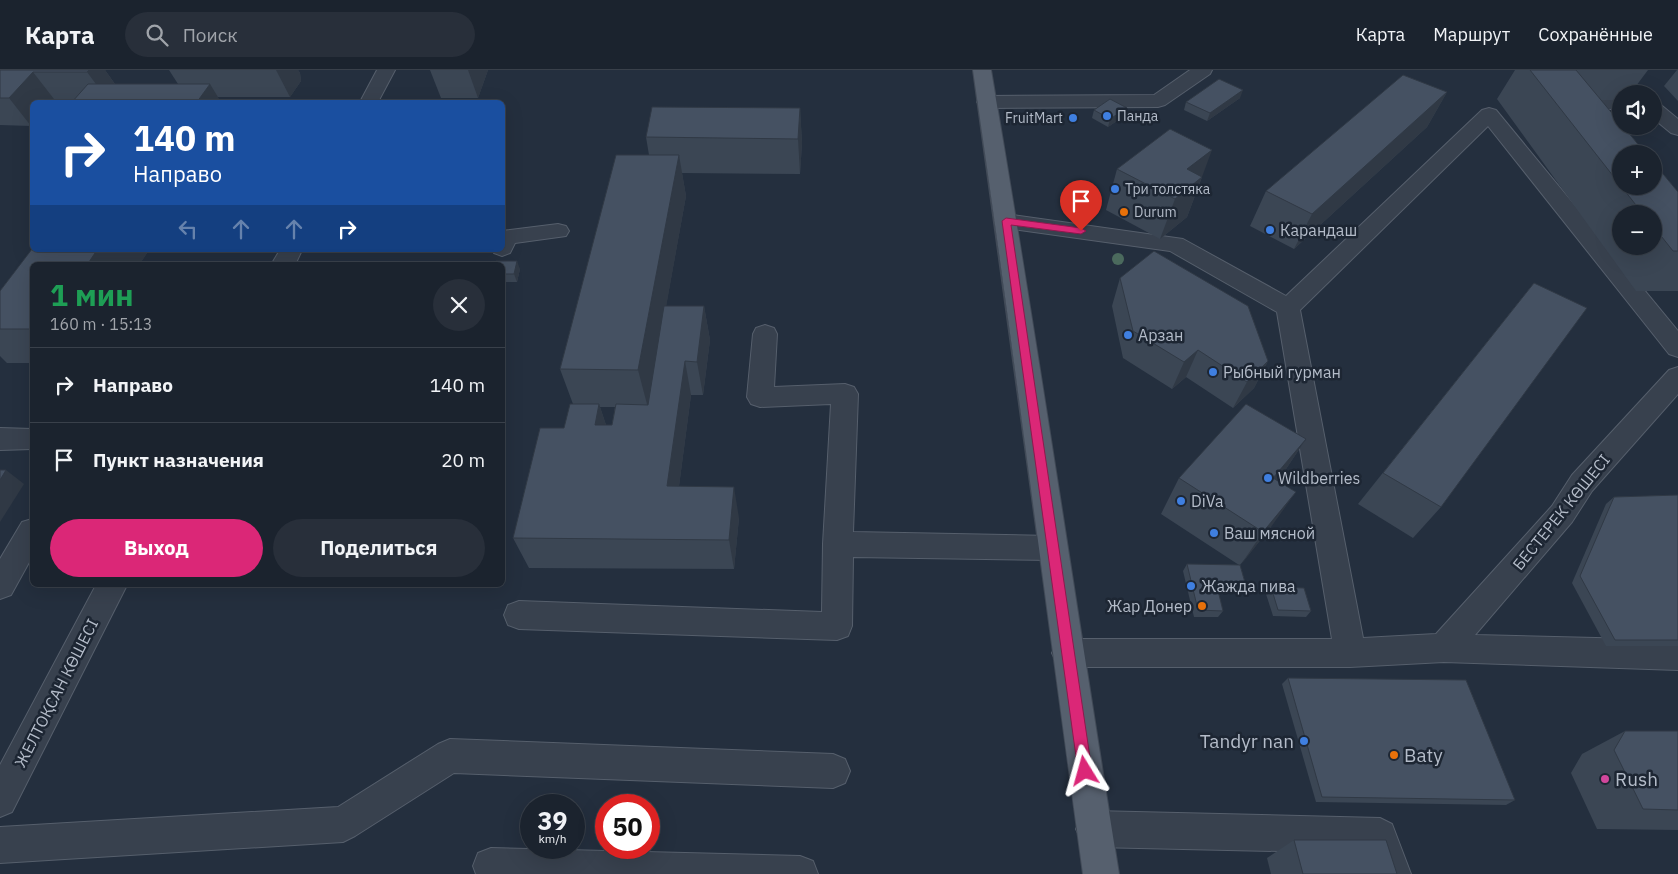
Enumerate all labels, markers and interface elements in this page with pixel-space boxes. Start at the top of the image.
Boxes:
search box [125,12,475,57]
text: Карта [25,19,95,51]
icon: search [143,21,171,49]
text: Поиск [183,23,238,47]
text: Карта [1356,23,1405,46]
text: Маршрут [1433,23,1510,46]
text: Сохранённые [1538,23,1653,46]
map controls [1612,85,1662,255]
button: sound [1612,85,1662,135]
place label: Панда [1117,107,1159,125]
place label: FruitMart [1005,109,1063,127]
marker: Панда [1101,110,1113,122]
marker: FruitMart [1067,112,1079,124]
text: 140 m [133,115,236,161]
icon: right [50,120,115,185]
button: + [1612,145,1662,195]
text: Направо [133,159,222,188]
pin [1060,180,1102,231]
place label: Три толстяка [1125,180,1211,198]
marker: Три толстяка [1109,183,1121,195]
icon: arrive [1067,187,1095,215]
place label: Durum [1134,203,1177,221]
button: − [1612,205,1662,255]
marker: Durum [1118,206,1130,218]
icon: left [174,215,202,243]
icon: ahead [227,215,255,243]
icon: ahead [280,215,308,243]
icon: right [333,215,361,243]
place label: Карандаш [1280,220,1357,240]
marker: Карандаш [1264,224,1276,236]
text: 1 мин [50,275,134,314]
button: close [433,279,485,331]
text: 160 m · 15:13 [50,314,152,334]
place label: Арзан [1138,325,1183,345]
marker: Арзан [1122,329,1134,341]
place label: Рыбный гурман [1223,362,1341,382]
marker: Рыбный гурман [1207,366,1219,378]
icon: right [50,371,78,399]
text: Направо [93,373,173,397]
text: 140 m [430,373,485,397]
icon: arrive [50,446,78,474]
text: Пункт назначения [93,448,264,472]
text: 20 m [441,448,485,472]
street label: БЕСТЕРЕК КӨШЕСІ [1508,450,1614,574]
place label: Wildberries [1278,468,1360,488]
marker: Wildberries [1262,472,1274,484]
place label: DiVa [1191,491,1224,511]
marker: DiVa [1175,495,1187,507]
button: Выход [50,519,263,577]
button: Поделиться [273,519,485,577]
place label: Ваш мясной [1224,523,1315,543]
marker: Ваш мясной [1208,527,1220,539]
place label: Жажда пива [1201,576,1296,596]
marker: Жажда пива [1185,580,1197,592]
place label: Жар Донер [1107,596,1192,616]
marker: Жар Донер [1196,600,1208,612]
street label: ЖЕЛТОҚСАН КӨШЕСІ [10,615,102,771]
place label: Tandyr nan [1200,729,1294,753]
marker: Tandyr nan [1298,735,1310,747]
place label: Baty [1404,743,1443,767]
position arrow [1058,744,1110,796]
marker: Baty [1388,749,1400,761]
place label: Rush [1615,767,1658,791]
marker: Rush [1599,773,1611,785]
speed limit sign: 50 [595,794,660,859]
text: 39 [537,804,568,837]
text: km/h [538,831,567,846]

